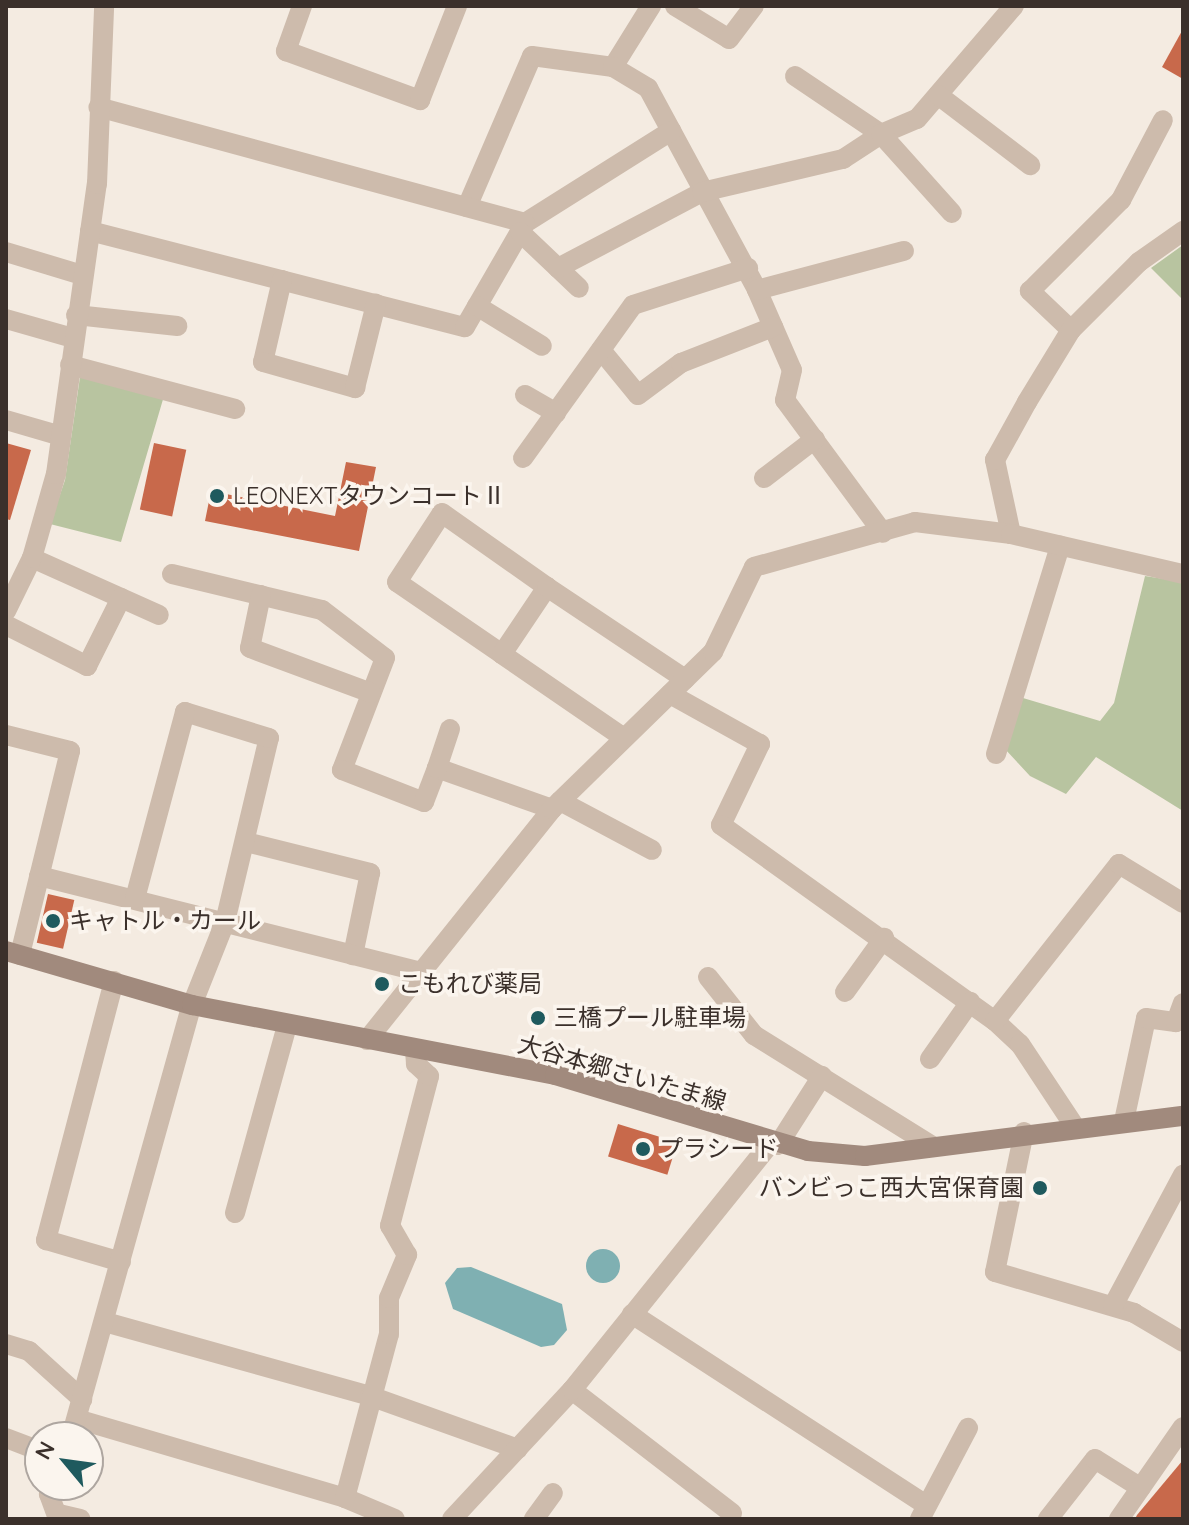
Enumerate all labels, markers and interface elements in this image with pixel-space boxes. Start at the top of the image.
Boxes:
place label: LEONEXTタウンコートⅡ [233,482,506,510]
marker: LEONEXTタウンコートⅡ [208,487,226,505]
place label: キャトル・カール [69,907,261,935]
marker: キャトル・カール [44,912,62,930]
place label: こもれび薬局 [398,970,542,998]
marker: こもれび薬局 [373,975,391,993]
place label: 三橋プール駐車場 [554,1004,746,1032]
marker: 三橋プール駐車場 [529,1009,547,1027]
street label: 大谷本郷さいたま線 [514,1029,730,1117]
place label: プラシード [659,1135,779,1163]
marker: プラシード [634,1140,652,1158]
place label: バンビっこ西大宮保育園 [760,1174,1024,1202]
marker: バンビっこ西大宮保育園 [1031,1179,1049,1197]
north arrow [24,1421,104,1501]
text: N [29,1436,61,1464]

